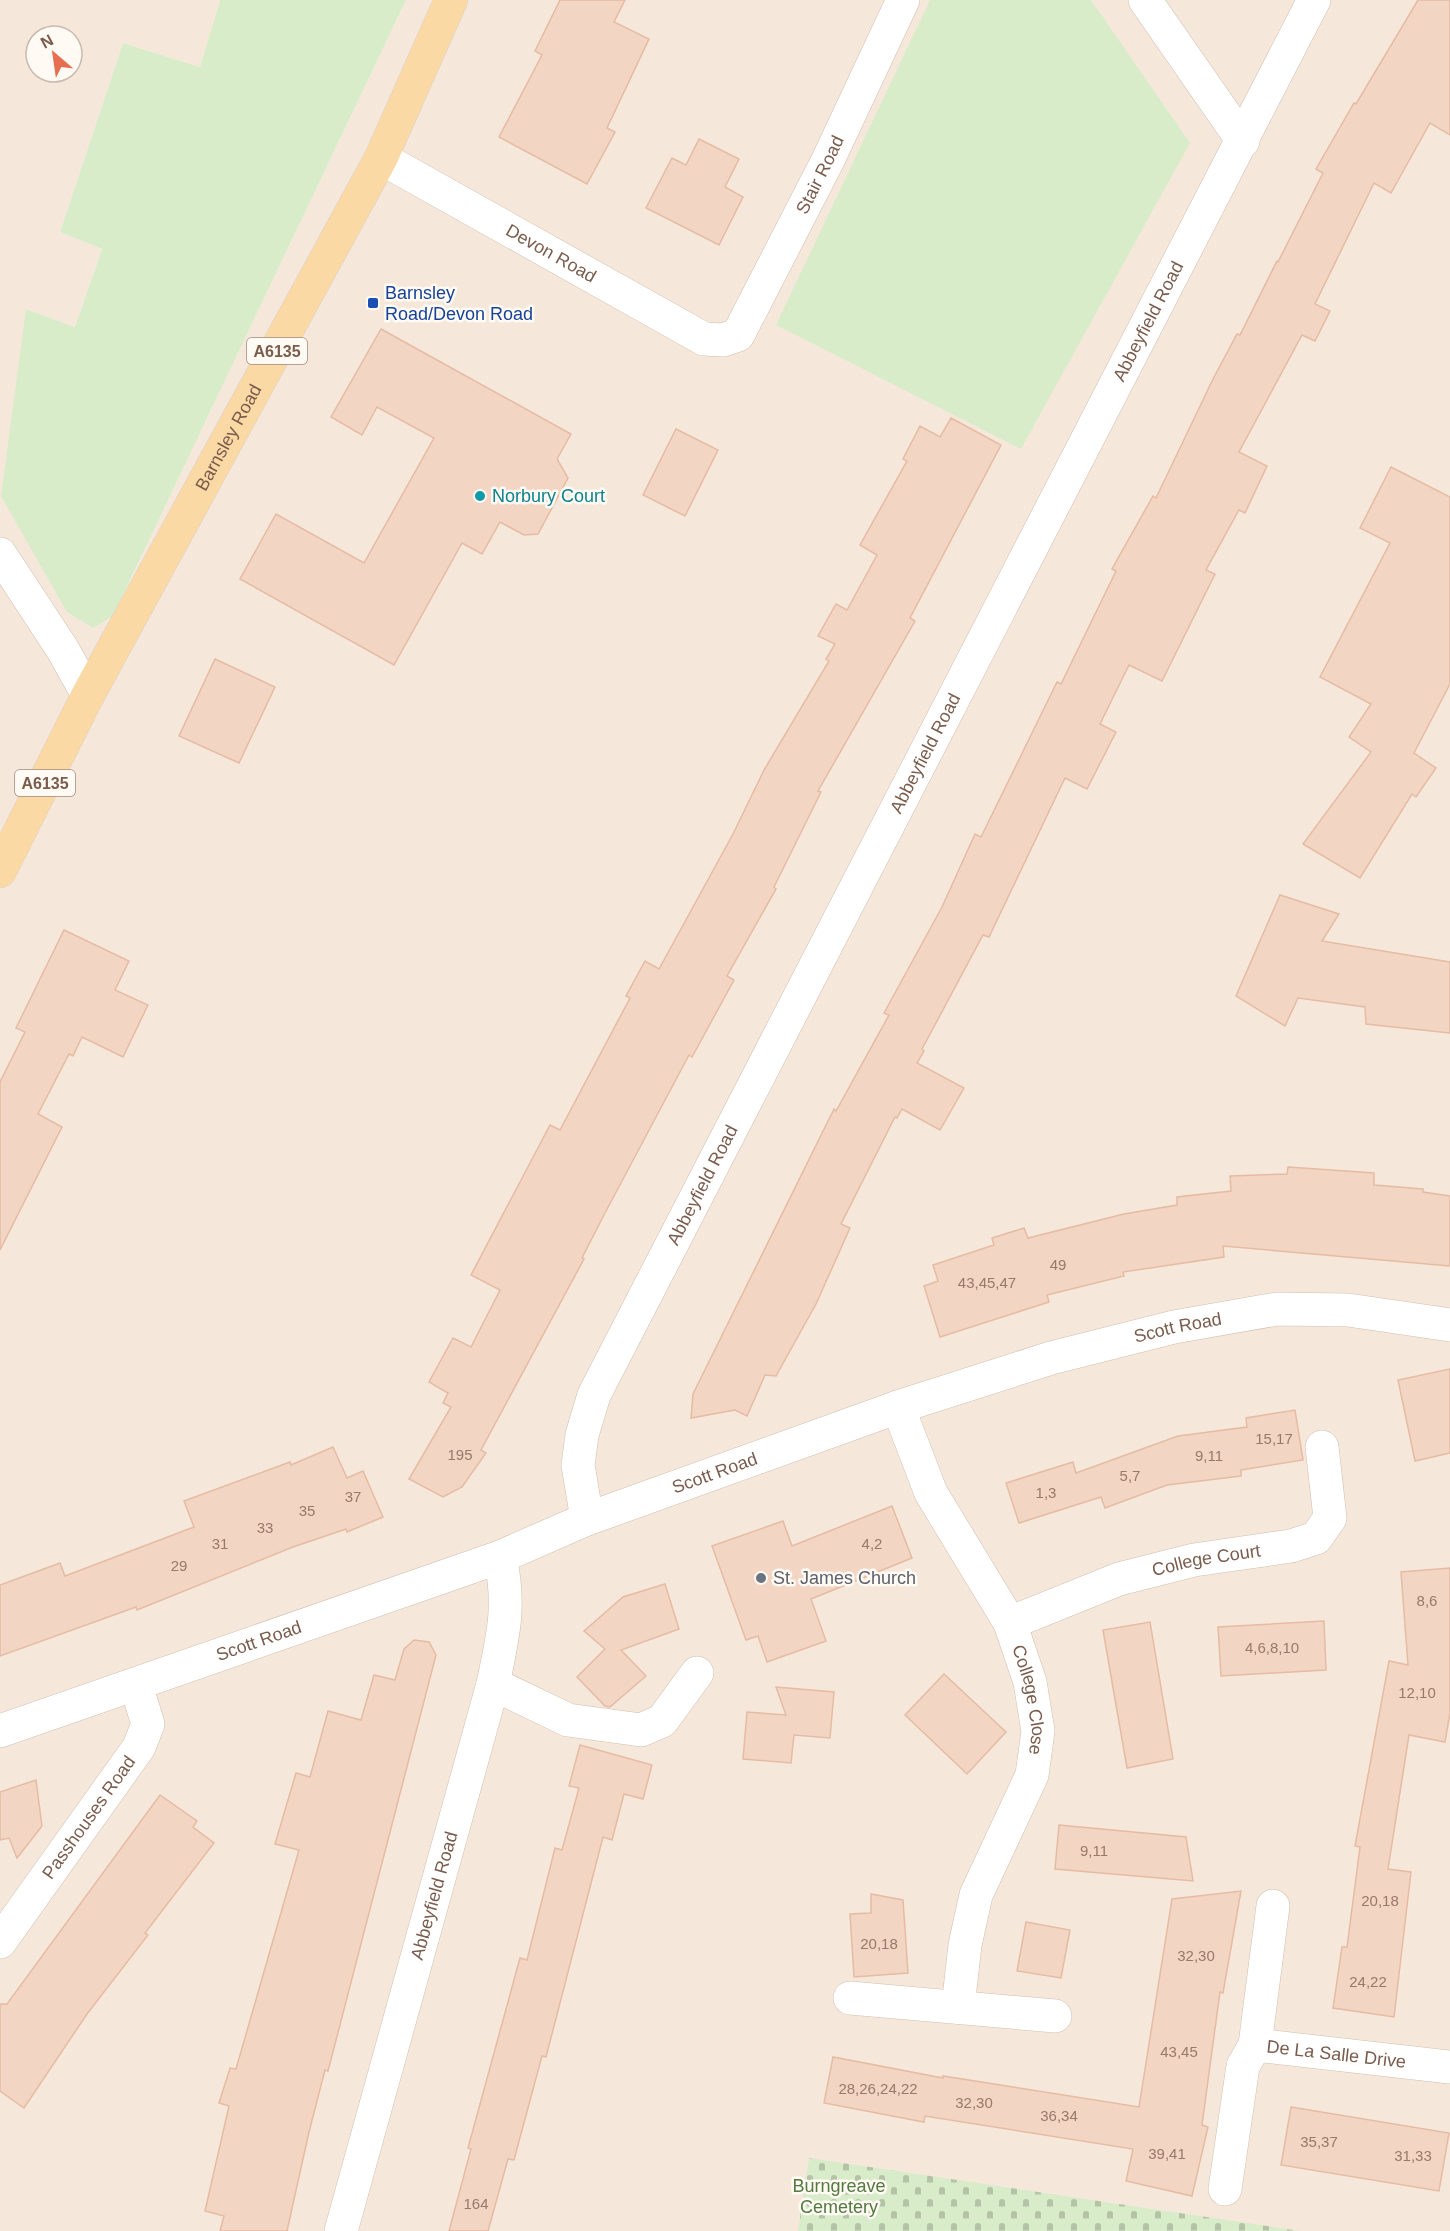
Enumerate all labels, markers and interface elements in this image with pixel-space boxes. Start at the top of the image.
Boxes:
north arrow [24,24,84,84]
text: N [38,31,56,52]
street label: Stair Road [792,133,848,217]
street label: Devon Road [503,220,600,287]
street label: Abbeyfield Road [1109,258,1187,385]
place label: Barnsley Road/Devon Road [385,283,533,324]
marker: Barnsley Road/Devon Road [366,296,380,310]
road number: A6135 [247,338,307,364]
street label: Barnsley Road [191,381,266,494]
place label: Norbury Court [492,486,605,506]
marker: Norbury Court [473,489,487,503]
street label: Abbeyfield Road [886,690,964,817]
road number: A6135 [15,770,75,796]
street label: Abbeyfield Road [663,1122,742,1248]
house number: 49 [1050,1256,1066,1273]
house number: 43,45,47 [958,1274,1016,1291]
street label: Scott Road [1132,1309,1223,1347]
house number: 15,17 [1255,1430,1293,1447]
house number: 195 [447,1446,473,1463]
house number: 9,11 [1195,1447,1223,1464]
street label: Scott Road [669,1449,760,1498]
house number: 5,7 [1120,1467,1140,1484]
house number: 1,3 [1036,1484,1056,1501]
house number: 37 [345,1488,361,1505]
house number: 35 [299,1502,315,1519]
house number: 33 [257,1519,273,1536]
house number: 31 [212,1535,228,1552]
house number: 4,2 [862,1535,882,1552]
street label: College Court [1150,1541,1262,1580]
house number: 29 [171,1557,187,1574]
place label: St. James Church [773,1568,916,1588]
marker: St. James Church [754,1571,768,1585]
house number: 8,6 [1417,1592,1437,1609]
street label: Scott Road [213,1617,304,1665]
house number: 4,6,8,10 [1245,1639,1299,1656]
street label: College Close [1008,1642,1049,1756]
house number: 12,10 [1398,1684,1436,1701]
street label: Passhouses Road [38,1752,139,1883]
street label: Abbeyfield Road [407,1829,462,1962]
house number: 9,11 [1080,1842,1108,1859]
house number: 20,18 [1361,1892,1399,1909]
house number: 20,18 [860,1935,898,1952]
house number: 32,30 [1177,1947,1215,1964]
house number: 24,22 [1349,1973,1387,1990]
street label: De La Salle Drive [1266,2036,1407,2072]
house number: 43,45 [1160,2043,1198,2060]
house number: 28,26,24,22 [838,2080,918,2097]
house number: 32,30 [955,2094,993,2111]
house number: 36,34 [1040,2107,1078,2124]
house number: 35,37 [1300,2133,1338,2150]
house number: 39,41 [1148,2145,1186,2162]
house number: 31,33 [1394,2147,1432,2164]
park label: Burngreave Cemetery [792,2176,886,2217]
house number: 164 [463,2195,489,2212]

